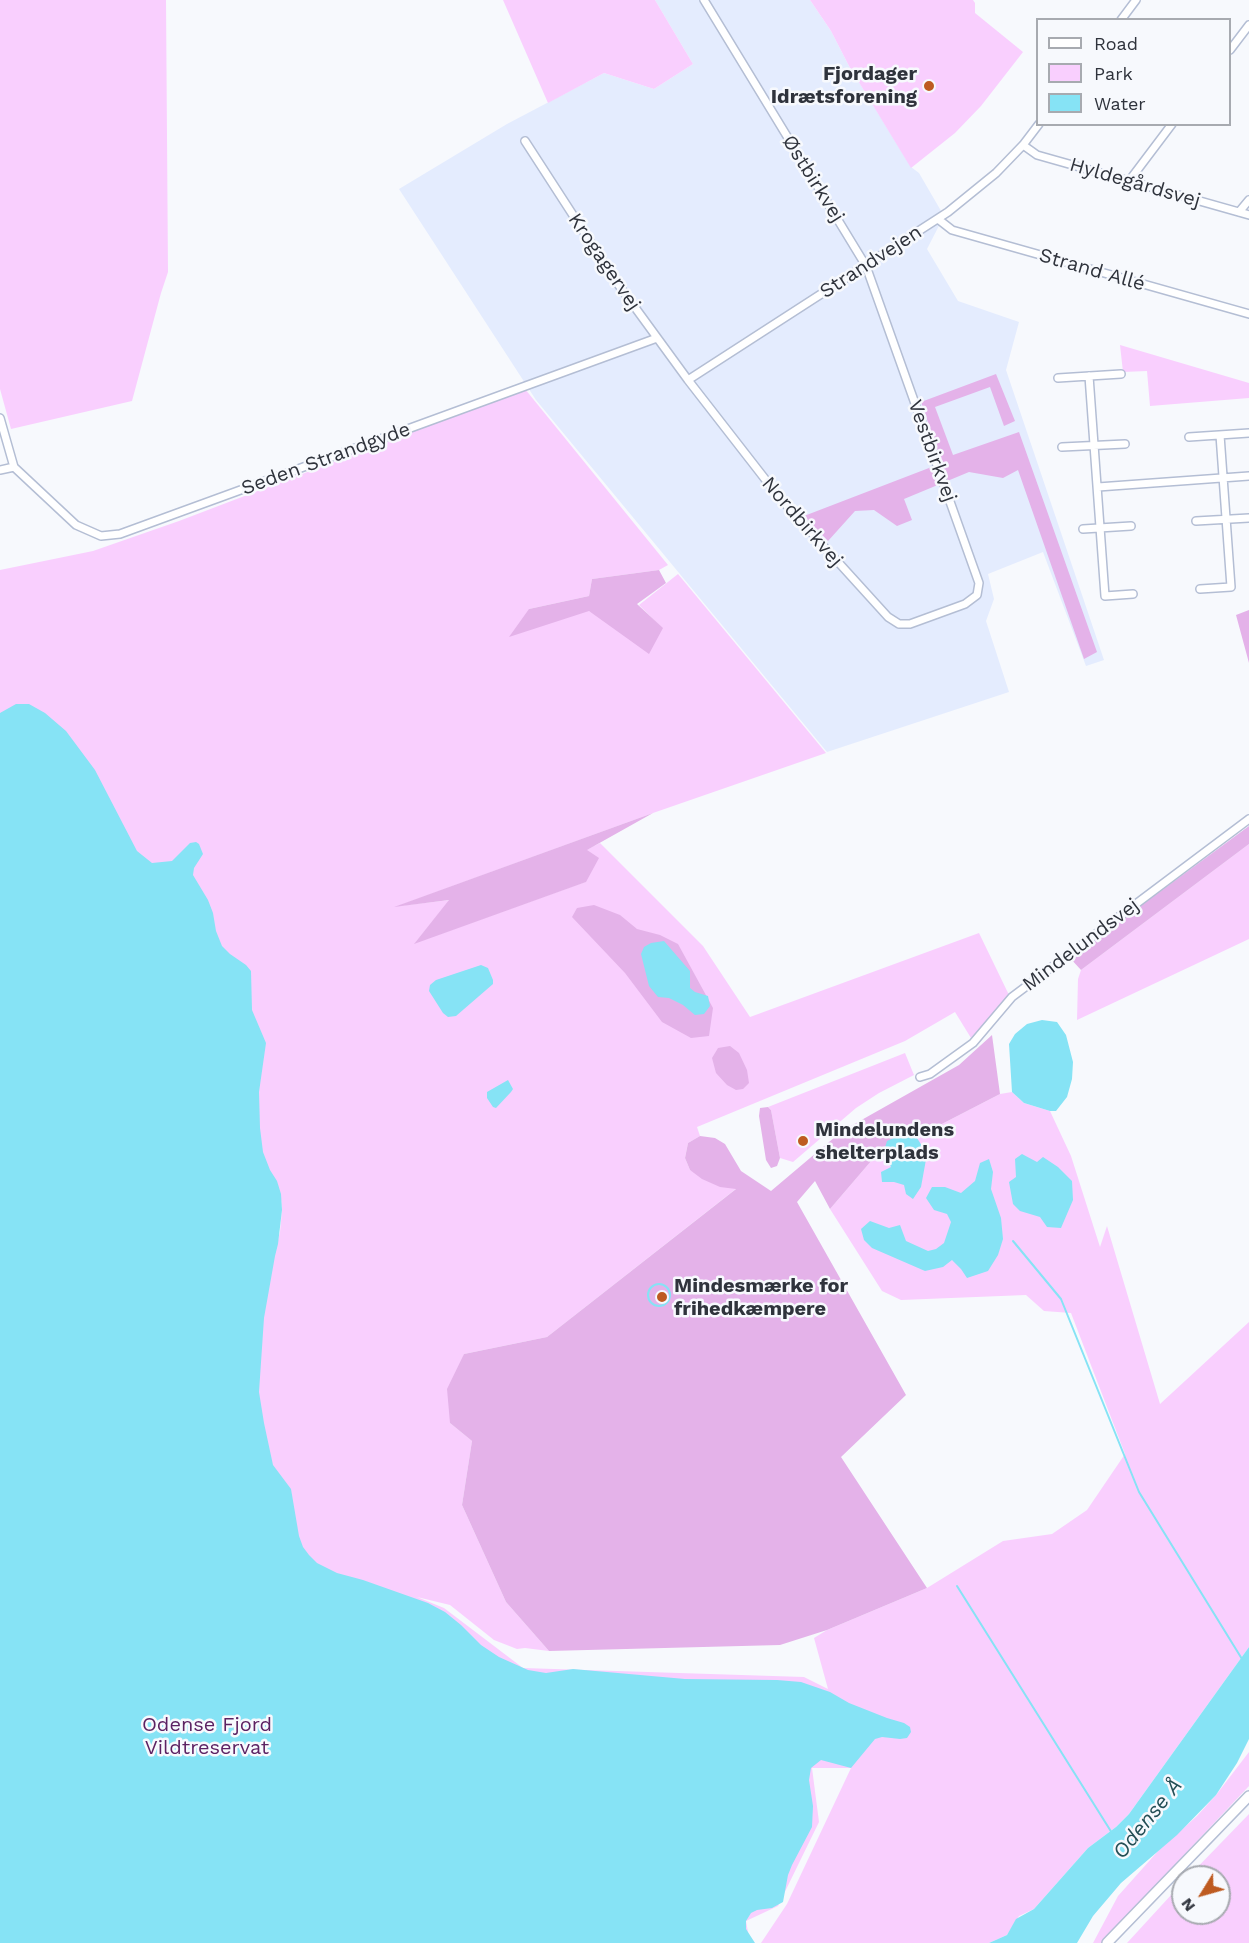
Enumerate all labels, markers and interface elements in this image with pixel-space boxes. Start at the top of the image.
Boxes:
legend [1036,18,1231,126]
text: Road [1094,33,1138,54]
place label: Fjordager Idrætsforening [771,62,917,109]
text: Park [1094,63,1133,84]
marker: Fjordager Idrætsforening [922,79,936,93]
text: Water [1094,93,1146,114]
street label: Østbirkvej [777,131,849,227]
street label: Hyldegårdsvej [1067,153,1203,213]
street label: Krogagervej [563,209,645,315]
street label: Strandvejen [816,220,926,304]
street label: Strand Allé [1036,243,1148,297]
street label: Vestbirkvej [902,397,962,505]
street label: Seden Strandgyde [238,417,414,501]
street label: Nordbirkvej [756,472,848,572]
street label: Mindelundsvej [1018,893,1144,997]
place label: Mindelundens shelterplads [815,1118,954,1165]
marker: Mindelundens shelterplads [796,1134,810,1148]
place label: Mindesmærke for frihedkæmpere [674,1274,848,1321]
marker: Mindesmærke for frihedkæmpere [655,1290,669,1304]
park label: Odense Fjord Vildtreservat [142,1713,272,1760]
water label: Odense Å [1108,1774,1188,1864]
north arrow [1171,1865,1231,1925]
text: N [1177,1894,1199,1915]

